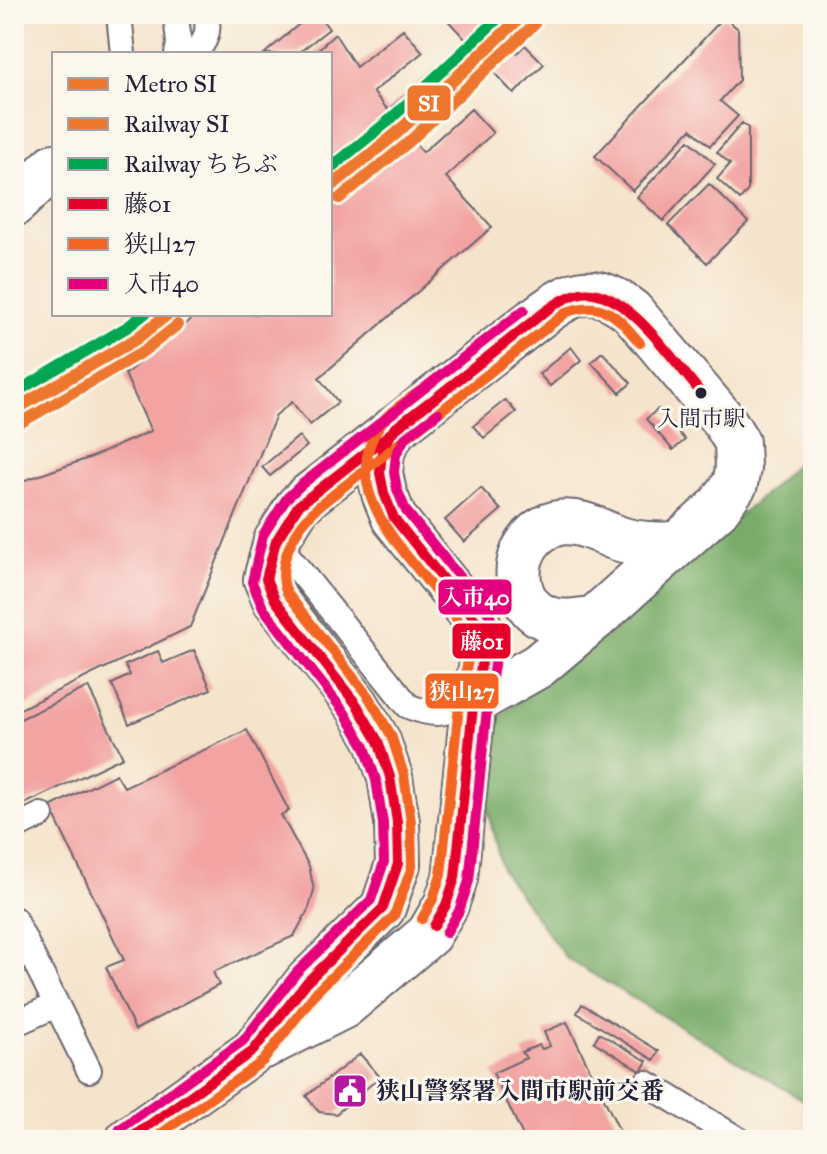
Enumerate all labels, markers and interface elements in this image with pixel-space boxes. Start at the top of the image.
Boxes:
legend [52,52,332,316]
text: Metro SI [124,69,217,99]
line badge: SI [406,84,452,122]
text: SI [418,90,441,117]
text: Railway SI [124,109,230,139]
text: Railway ちちぶ [124,149,278,179]
text: 藤01 [124,189,171,219]
text: 狭山27 [124,229,196,259]
text: 入市40 [124,269,199,299]
marker: 入間市駅 [693,385,709,401]
place label: 入間市駅 [657,405,745,432]
line badge: 入市40 [437,578,513,616]
text: 入市40 [440,584,510,611]
line badge: 藤01 [451,622,512,660]
text: 藤01 [460,628,504,655]
line badge: 狭山27 [424,672,500,710]
text: 狭山27 [429,678,495,705]
public building icon: 狭山警察署入間市駅前交番 [331,1072,369,1110]
place label: 狭山警察署入間市駅前交番 [376,1076,664,1106]

